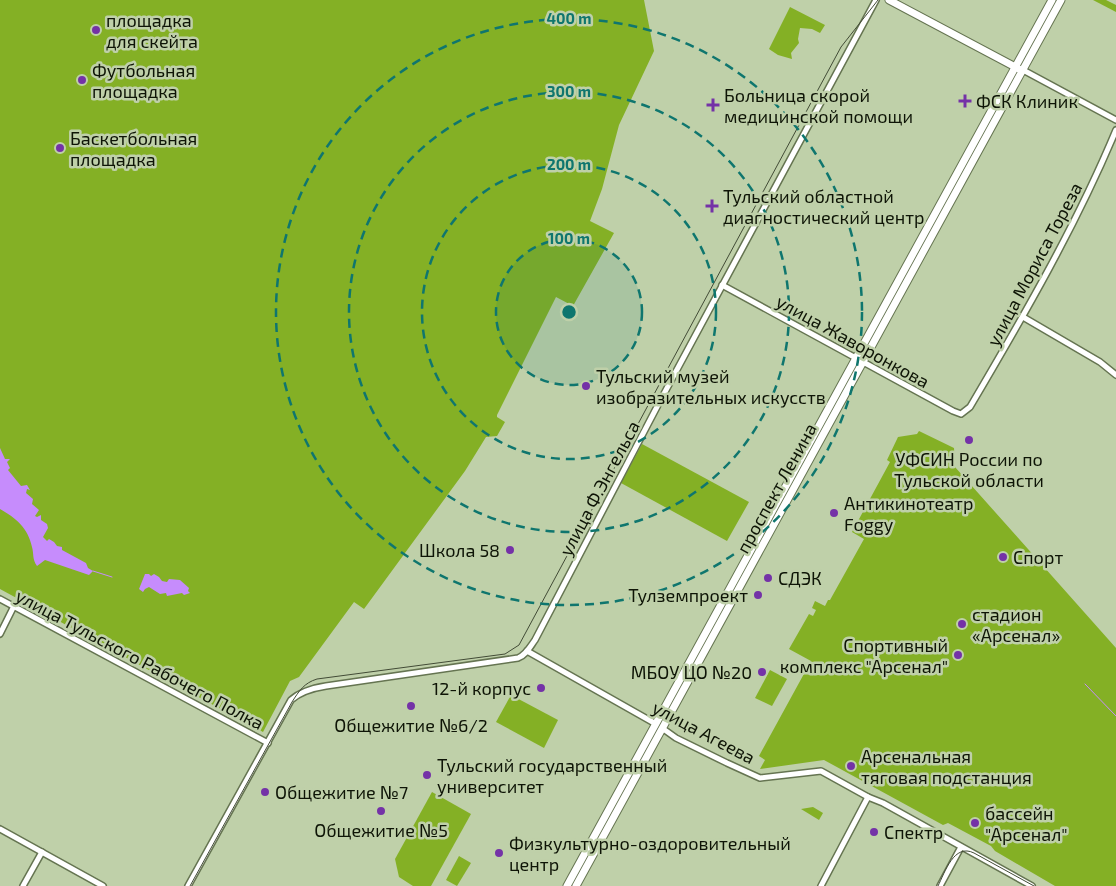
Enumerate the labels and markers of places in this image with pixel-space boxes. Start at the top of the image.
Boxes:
place label: площадка для скейта [106,9,198,52]
marker: площадка для скейта [90,24,102,36]
place label: Футбольная площадка [92,59,195,102]
marker: Футбольная площадка [76,74,88,86]
place label: Больница скорой медицинской помощи [724,84,913,127]
place label: ФСК Клиник [976,90,1078,112]
marker: ФСК Клиник [958,94,972,108]
marker: Больница скорой медицинской помощи [706,98,720,112]
place label: Баскетбольная площадка [70,127,197,170]
marker: Баскетбольная площадка [54,142,66,154]
place label: Тульский областной диагностический центр [723,185,924,228]
marker: Тульский областной диагностический центр [705,199,719,213]
centre of rings [560,303,578,321]
place label: Тульский музей изобразительных искусств [596,365,826,408]
marker: Тульский музей изобразительных искусств [580,380,592,392]
marker: УФСИН России по Тульской области [963,434,975,446]
place label: УФСИН России по Тульской области [894,448,1044,491]
place label: Антикинотеатр Foggy [844,492,973,535]
marker: Антикинотеатр Foggy [828,507,840,519]
place label: Школа 58 [419,539,500,561]
marker: Школа 58 [504,544,516,556]
place label: Спорт [1013,546,1063,568]
marker: Спорт [997,551,1009,563]
place label: СДЭК [778,567,822,589]
marker: СДЭК [762,572,774,584]
place label: Тулземпроект [628,584,748,606]
marker: Тулземпроект [752,589,764,601]
place label: стадион «Арсенал» [972,603,1060,646]
marker: стадион «Арсенал» [956,618,968,630]
place label: Спортивный комплекс "Арсенал" [780,634,948,677]
marker: Спортивный комплекс "Арсенал" [952,649,964,661]
place label: МБОУ ЦО №20 [631,661,752,683]
marker: МБОУ ЦО №20 [756,666,768,678]
place label: 12-й корпус [432,677,531,699]
marker: 12-й корпус [535,682,547,694]
marker: Общежитие №6/2 [405,700,417,712]
place label: Общежитие №6/2 [334,714,488,736]
place label: Арсенальная тяговая подстанция [861,745,1032,788]
place label: Тульский государственный университет [437,754,667,797]
marker: Арсенальная тяговая подстанция [845,760,857,772]
marker: Тульский государственный университет [421,769,433,781]
place label: Общежитие №7 [275,781,408,803]
marker: Общежитие №7 [259,786,271,798]
place label: бассейн "Арсенал" [985,802,1068,845]
marker: Общежитие №5 [375,805,387,817]
marker: бассейн "Арсенал" [969,817,981,829]
place label: Общежитие №5 [314,819,448,841]
place label: Спектр [884,821,943,843]
marker: Спектр [868,826,880,838]
place label: Физкультурно-оздоровительный центр [509,832,791,875]
marker: Физкультурно-оздоровительный центр [493,847,505,859]

